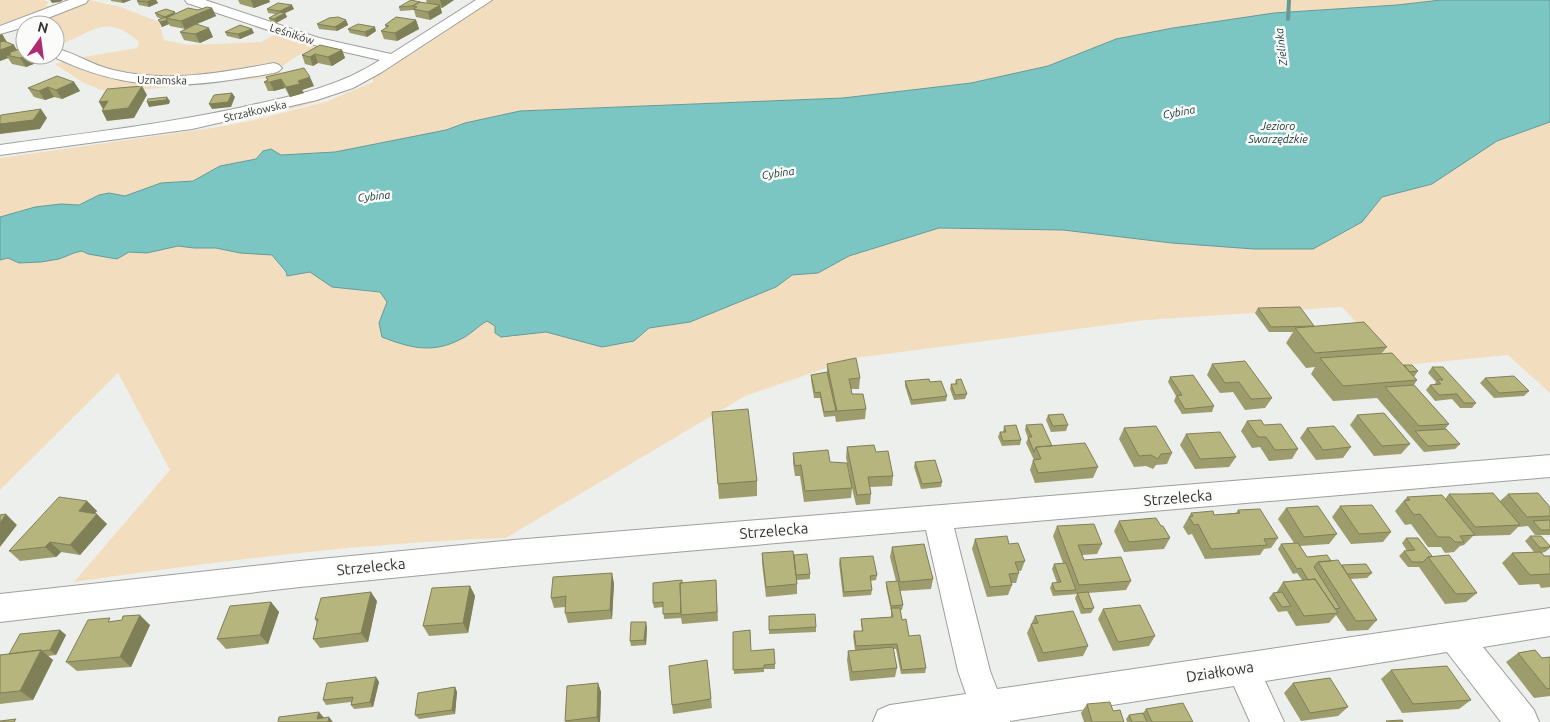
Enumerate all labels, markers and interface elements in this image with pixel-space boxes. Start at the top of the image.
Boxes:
north arrow [15,15,65,65]
text: N [36,18,50,36]
street label: Leśników [268,21,316,47]
water label: Zielinka [1273,27,1289,68]
street label: Uznamska [137,74,187,86]
street label: Strzałkowska [222,98,288,124]
water label: Cybina [1162,103,1196,121]
water label: Jezioro Swarzędzkie [1247,120,1308,145]
water label: Cybina [761,165,795,181]
water label: Cybina [357,188,391,204]
street label: Strzelecka [1143,486,1213,509]
street label: Strzelecka [739,519,809,542]
street label: Strzelecka [336,554,406,579]
street label: Działkowa [1185,658,1255,685]

